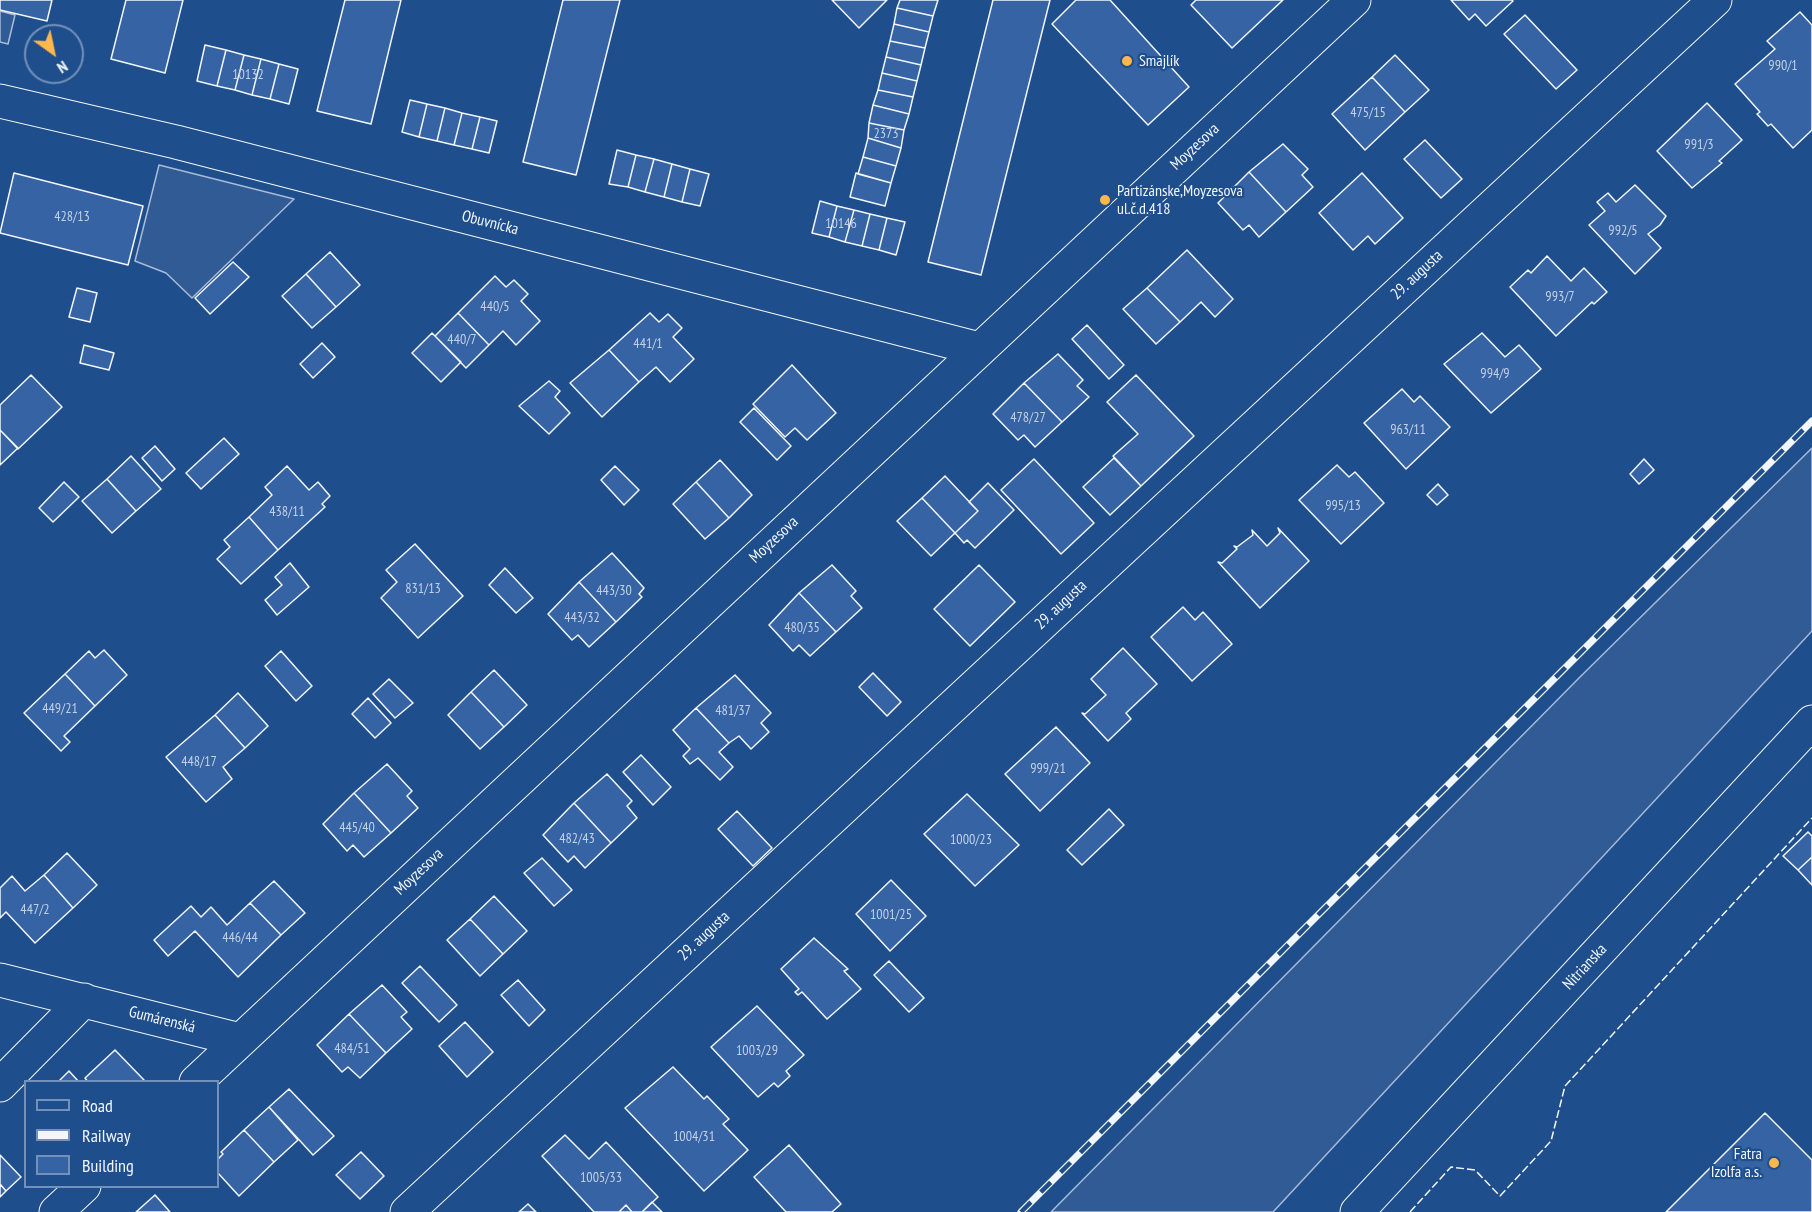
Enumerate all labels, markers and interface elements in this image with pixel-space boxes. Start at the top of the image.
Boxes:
north arrow [24,24,84,84]
place label: Smajlík [1139,51,1180,71]
marker: Smajlík [1120,54,1134,68]
text: N [54,57,72,78]
house number: 990/1 [1768,58,1798,74]
house number: 10132 [232,67,264,83]
house number: 475/15 [1350,105,1386,121]
street label: Moyzesova [1167,120,1223,174]
house number: 2373 [873,126,899,142]
house number: 991/3 [1684,137,1714,153]
place label: Partizánske,Moyzesova ul.č.d.418 [1117,181,1243,219]
marker: Partizánske,Moyzesova ul.č.d.418 [1098,193,1112,207]
street label: Obuvnícka [460,207,520,239]
house number: 428/13 [54,209,90,225]
house number: 10146 [825,216,857,232]
house number: 992/5 [1608,223,1638,239]
street label: 29. augusta [1387,246,1447,304]
house number: 993/7 [1545,289,1575,305]
house number: 440/5 [480,299,510,315]
house number: 440/7 [447,332,477,348]
house number: 441/1 [633,336,663,352]
house number: 994/9 [1480,366,1510,382]
house number: 478/27 [1010,410,1046,426]
house number: 963/11 [1390,422,1426,438]
house number: 995/13 [1325,498,1361,514]
house number: 438/11 [269,504,305,520]
street label: Moyzesova [746,513,802,567]
street label: 29. augusta [1031,576,1091,634]
house number: 831/13 [405,581,441,597]
house number: 443/30 [596,583,632,599]
house number: 443/32 [564,610,600,626]
house number: 480/35 [784,620,820,636]
house number: 449/21 [42,701,78,717]
house number: 481/37 [715,703,751,719]
house number: 448/17 [181,754,217,770]
house number: 999/21 [1030,761,1066,777]
house number: 445/40 [339,820,375,836]
house number: 482/43 [559,831,595,847]
house number: 1000/23 [950,832,992,848]
street label: Moyzesova [391,845,447,899]
house number: 447/2 [20,902,50,918]
street label: 29. augusta [674,907,734,965]
house number: 1001/25 [870,907,912,923]
house number: 446/44 [222,930,258,946]
street label: Nitrianska [1559,940,1611,994]
street label: Gumárenská [127,1003,197,1037]
house number: 484/51 [334,1041,370,1057]
house number: 1003/29 [736,1043,778,1059]
legend [24,1080,219,1188]
text: Road [82,1094,113,1117]
text: Railway [82,1124,131,1147]
house number: 1004/31 [673,1129,715,1145]
place label: Fatra Izolfa a.s. [1711,1144,1762,1182]
text: Building [82,1154,134,1177]
marker: Fatra Izolfa a.s. [1767,1156,1781,1170]
house number: 1005/33 [580,1170,622,1186]

